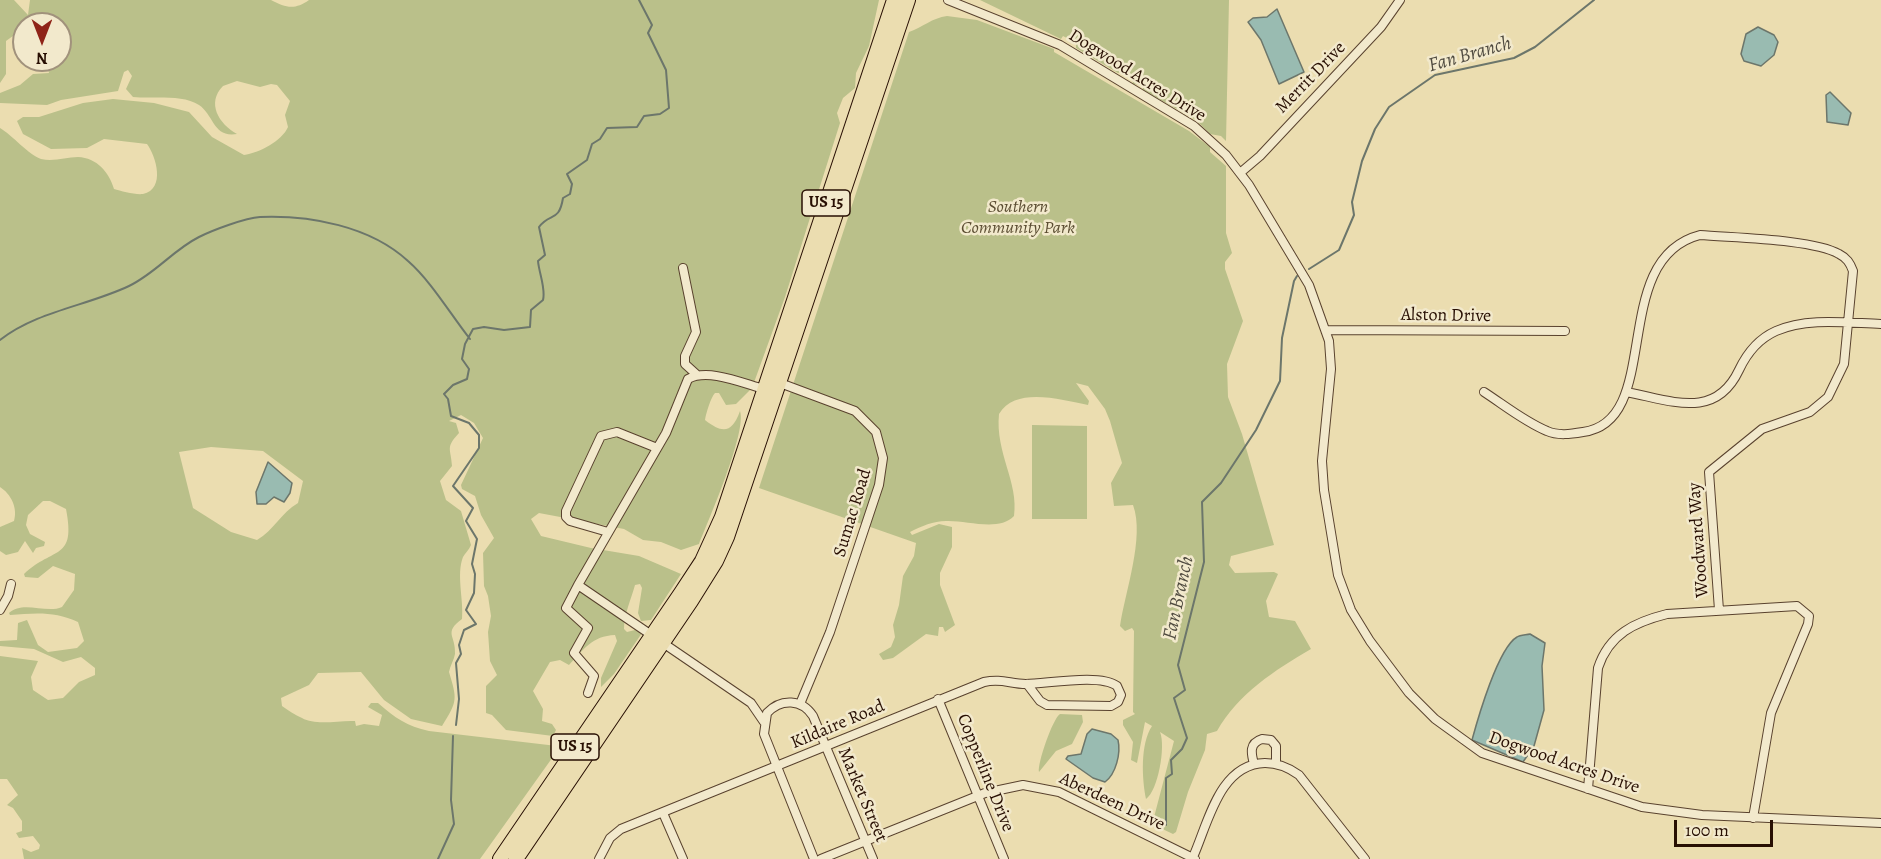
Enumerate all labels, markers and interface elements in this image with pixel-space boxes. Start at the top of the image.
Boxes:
north arrow [12,12,72,72]
street label: Dogwood Acres Drive [1064,25,1210,127]
water label: Fan Branch [1426,32,1514,78]
street label: Merrit Drive [1271,38,1351,118]
text: N [36,47,48,69]
road number: US 15 [802,190,850,216]
park label: Southern Community Park [961,197,1075,240]
street label: Alston Drive [1401,304,1491,328]
street label: Sumac Road [829,466,877,560]
street label: Woodward Way [1684,482,1714,598]
water label: Fan Branch [1158,554,1200,642]
street label: Kildaire Road [788,696,888,754]
street label: Copperline Drive [952,711,1018,835]
street label: Dogwood Acres Drive [1486,727,1642,799]
road number: US 15 [551,734,599,760]
street label: Market Street [832,744,892,846]
street label: Aberdeen Drive [1056,768,1168,836]
scale bar [1677,808,1776,846]
text: 100 m [1685,818,1729,842]

